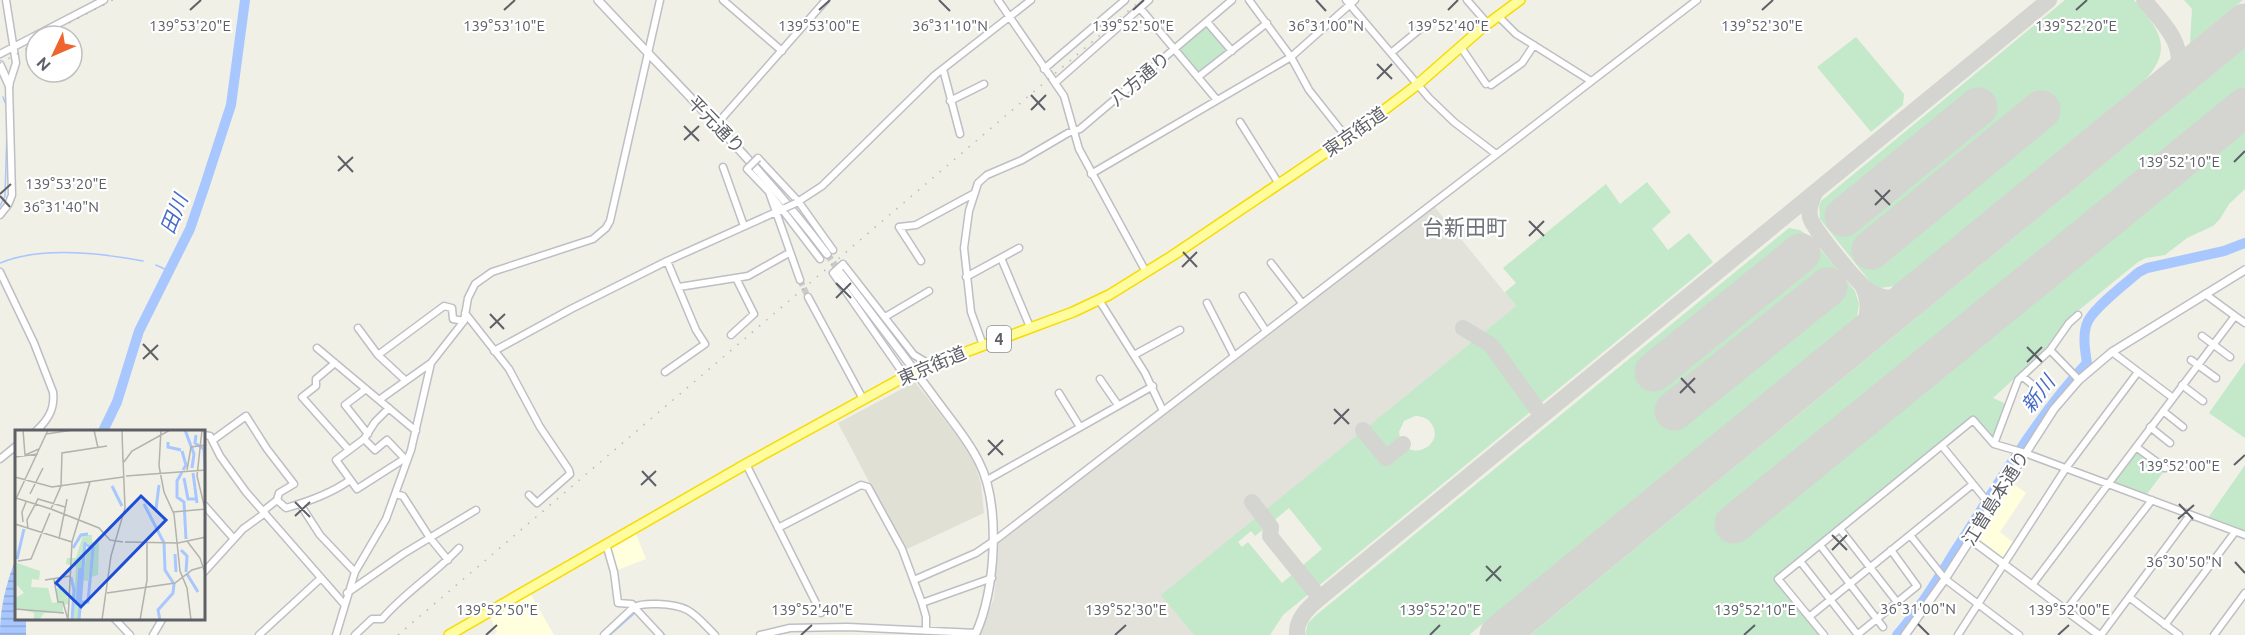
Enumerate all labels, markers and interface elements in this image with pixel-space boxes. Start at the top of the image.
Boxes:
text: 139°53'20"E [149,17,231,34]
text: 139°53'10"E [463,17,545,34]
text: 139°53'00"E [778,17,860,34]
text: 36°31'10"N [912,17,988,34]
text: 139°52'50"E [1092,17,1174,34]
text: 36°31'00"N [1288,17,1364,34]
text: 139°52'40"E [1407,17,1489,34]
text: 139°52'30"E [1721,17,1803,34]
text: 139°52'20"E [2035,17,2117,34]
north arrow [24,24,84,84]
street label: 八方通り [1105,47,1173,109]
text: N [33,54,54,75]
street label: 平元通り [685,91,749,157]
street label: 東京街道 [1319,102,1390,160]
text: 139°52'10"E [2138,153,2220,170]
text: 139°53'20"E [25,175,107,192]
water label: 田川 [155,189,192,237]
text: 36°31'40"N [23,198,99,215]
district label: 台新田町 [1423,215,1507,239]
road number: 4 [987,326,1011,352]
street label: 東京街道 [895,342,969,388]
water label: 新川 [2016,369,2060,417]
inset map [15,430,206,620]
street label: 江曽島本通り [1958,446,2032,549]
text: 139°52'00"E [2138,457,2220,474]
text: 36°30'50"N [2146,553,2222,570]
text: 36°31'00"N [1880,600,1956,617]
text: 139°52'50"E [456,601,538,618]
text: 139°52'40"E [771,601,853,618]
text: 139°52'30"E [1085,601,1167,618]
text: 139°52'20"E [1399,601,1481,618]
text: 139°52'10"E [1714,601,1796,618]
text: 139°52'00"E [2028,601,2110,618]

